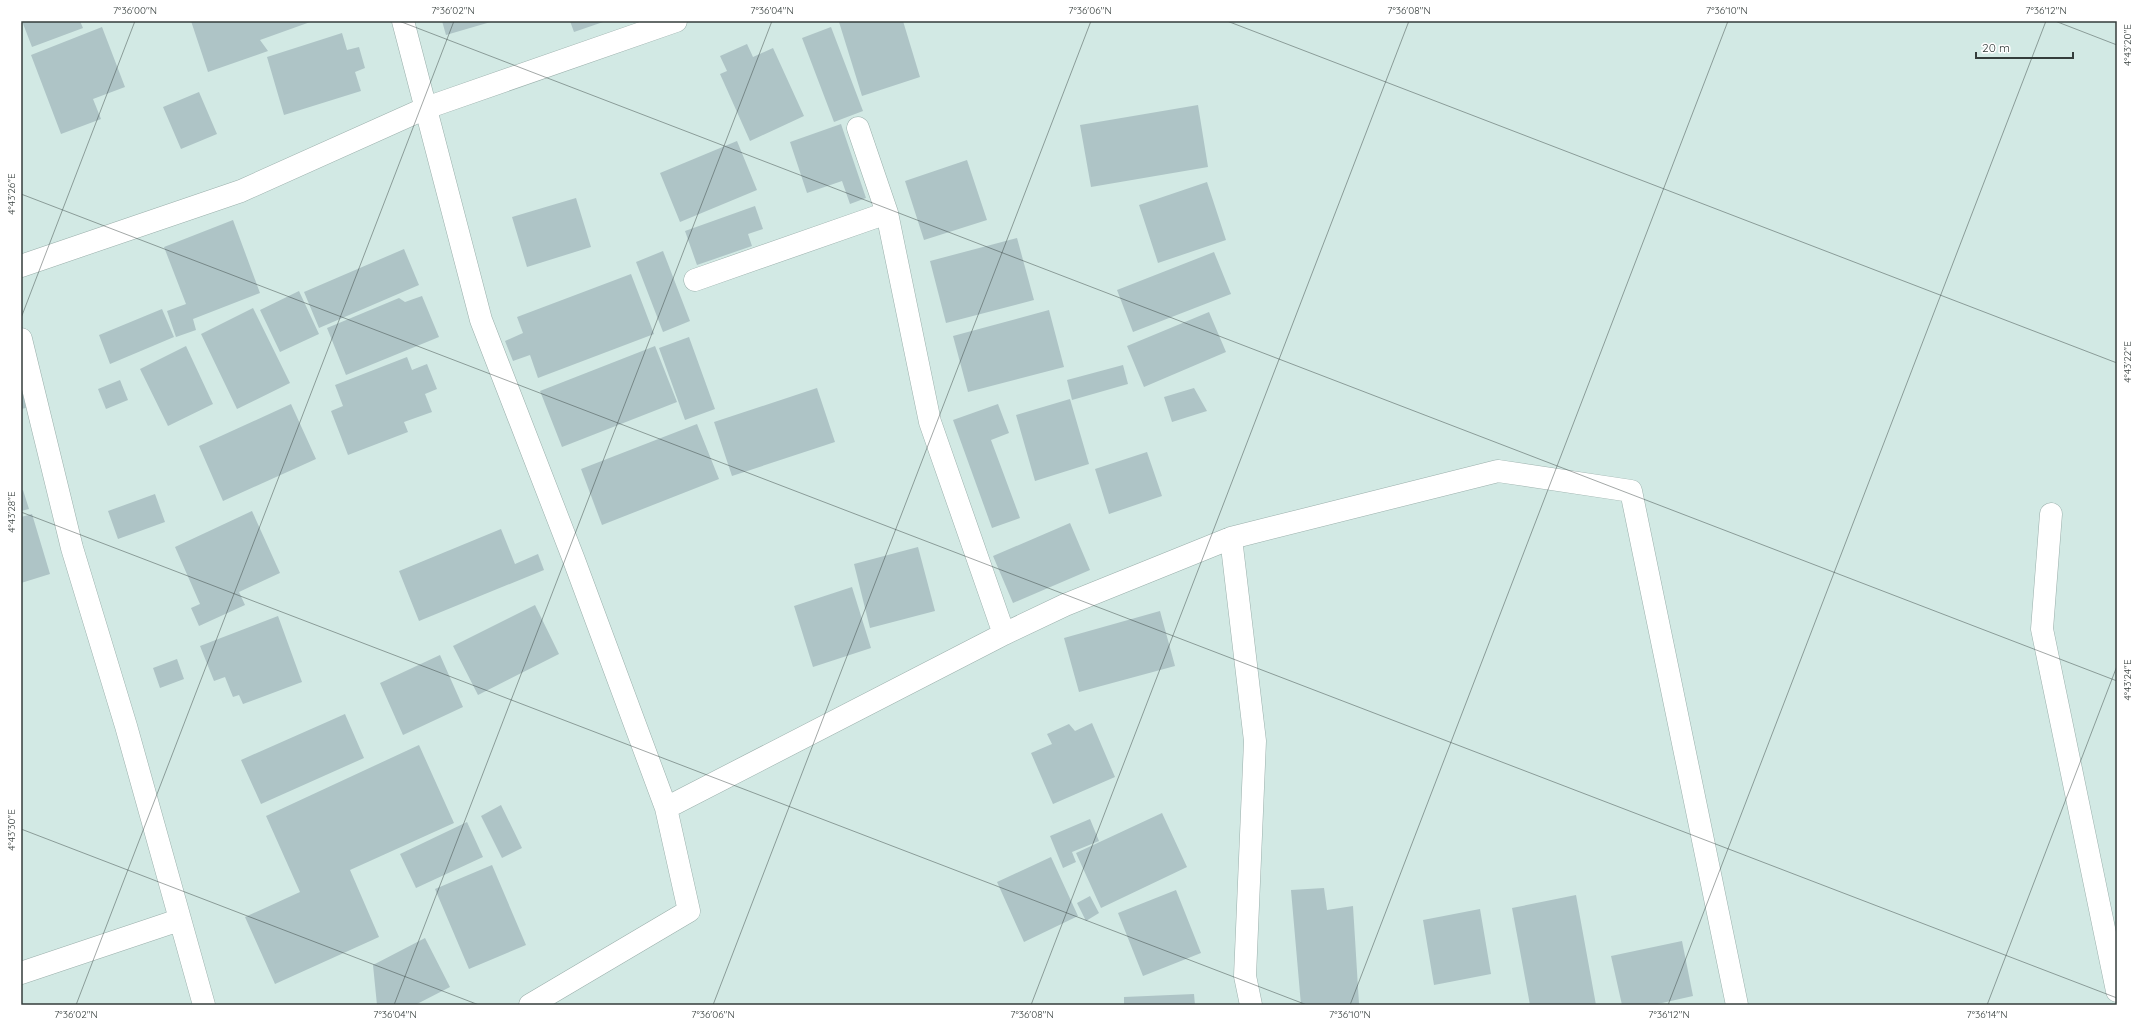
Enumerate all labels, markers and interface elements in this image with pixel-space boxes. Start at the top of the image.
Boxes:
text: 7°36'00"N [113,4,157,17]
text: 7°36'02"N [431,4,475,17]
text: 7°36'04"N [750,4,794,17]
text: 7°36'06"N [1068,4,1112,17]
text: 7°36'08"N [1387,4,1431,17]
text: 7°36'10"N [1706,4,1748,17]
text: 7°36'12"N [2025,4,2067,17]
text: 4°43'20"E [2121,24,2134,66]
scale bar [1976,34,2073,60]
text: 20 m [1982,40,2010,55]
text: 4°43'26"E [5,173,18,215]
text: 4°43'22"E [2121,341,2134,383]
text: 4°43'28"E [5,491,18,533]
text: 4°43'24"E [2121,659,2134,701]
text: 4°43'30"E [5,809,18,851]
text: 7°36'02"N [54,1008,98,1021]
text: 7°36'04"N [373,1008,417,1021]
text: 7°36'06"N [691,1008,735,1021]
text: 7°36'08"N [1010,1008,1054,1021]
text: 7°36'10"N [1329,1008,1371,1021]
text: 7°36'12"N [1648,1008,1690,1021]
text: 7°36'14"N [1967,1008,2007,1021]

